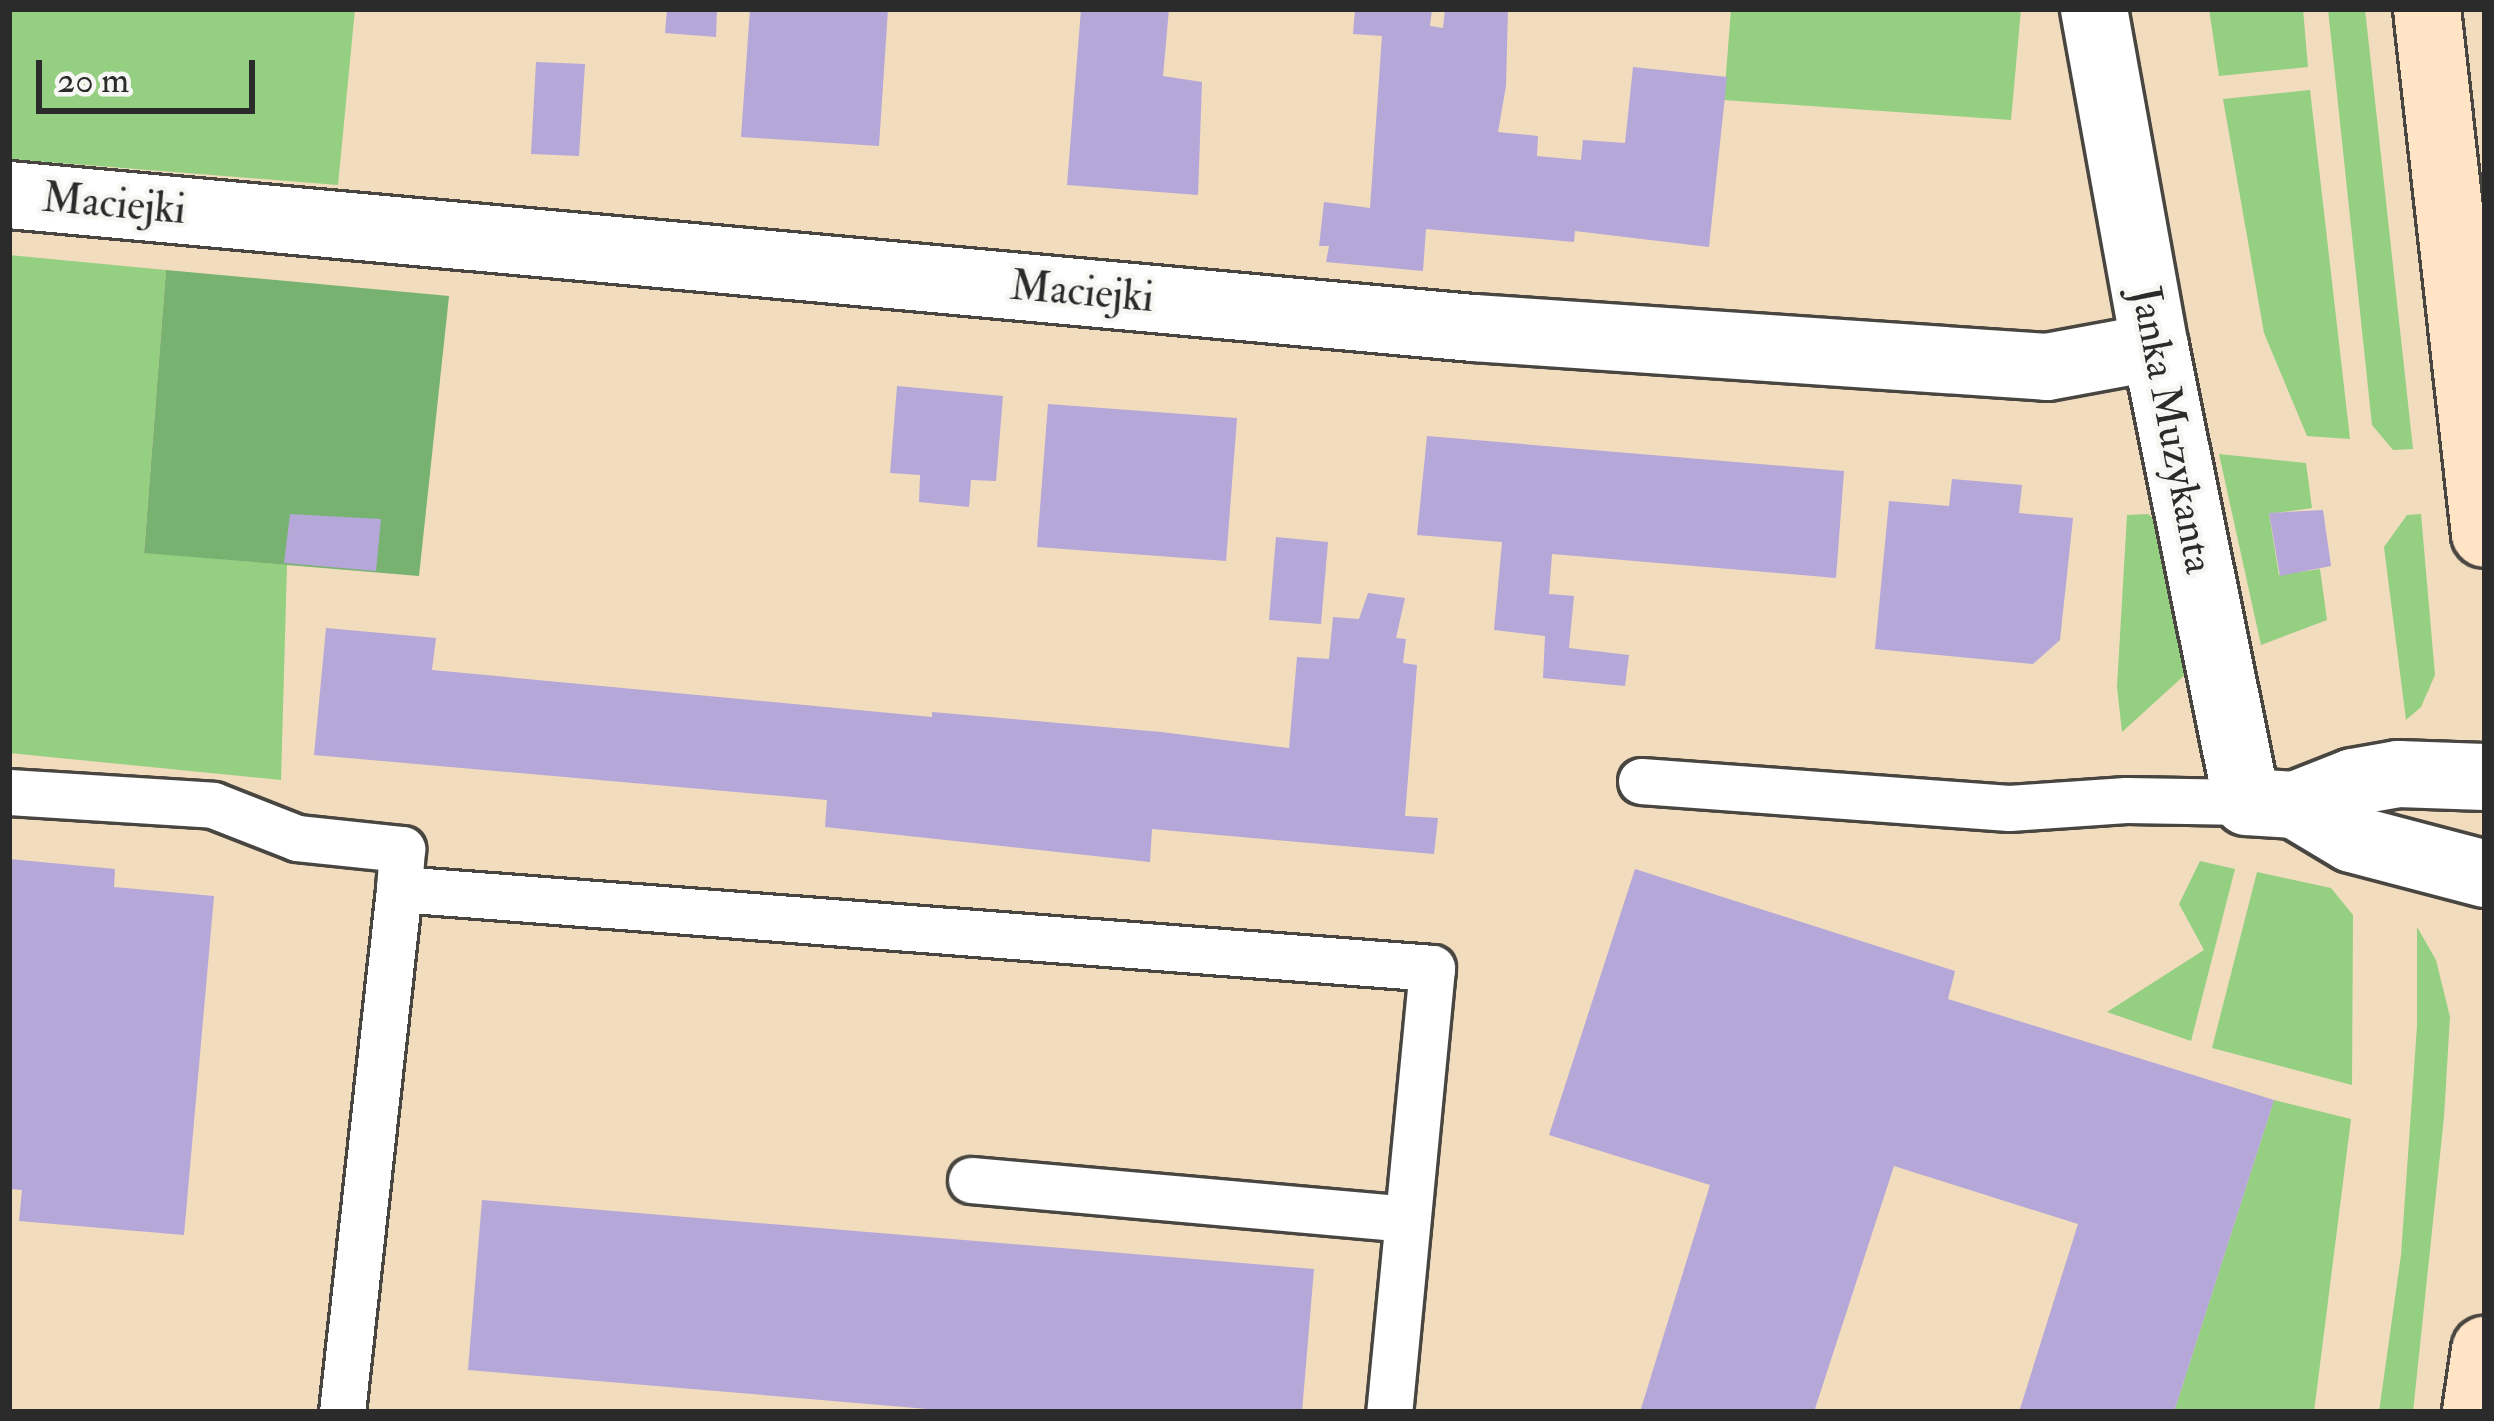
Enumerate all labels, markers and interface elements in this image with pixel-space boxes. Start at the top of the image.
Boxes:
scale bar [42,36,261,110]
text: 20 m [57,58,129,103]
street label: Maciejki [40,173,188,235]
street label: Maciejki [1008,261,1156,323]
street label: Janka Muzykanta [2120,283,2224,577]

